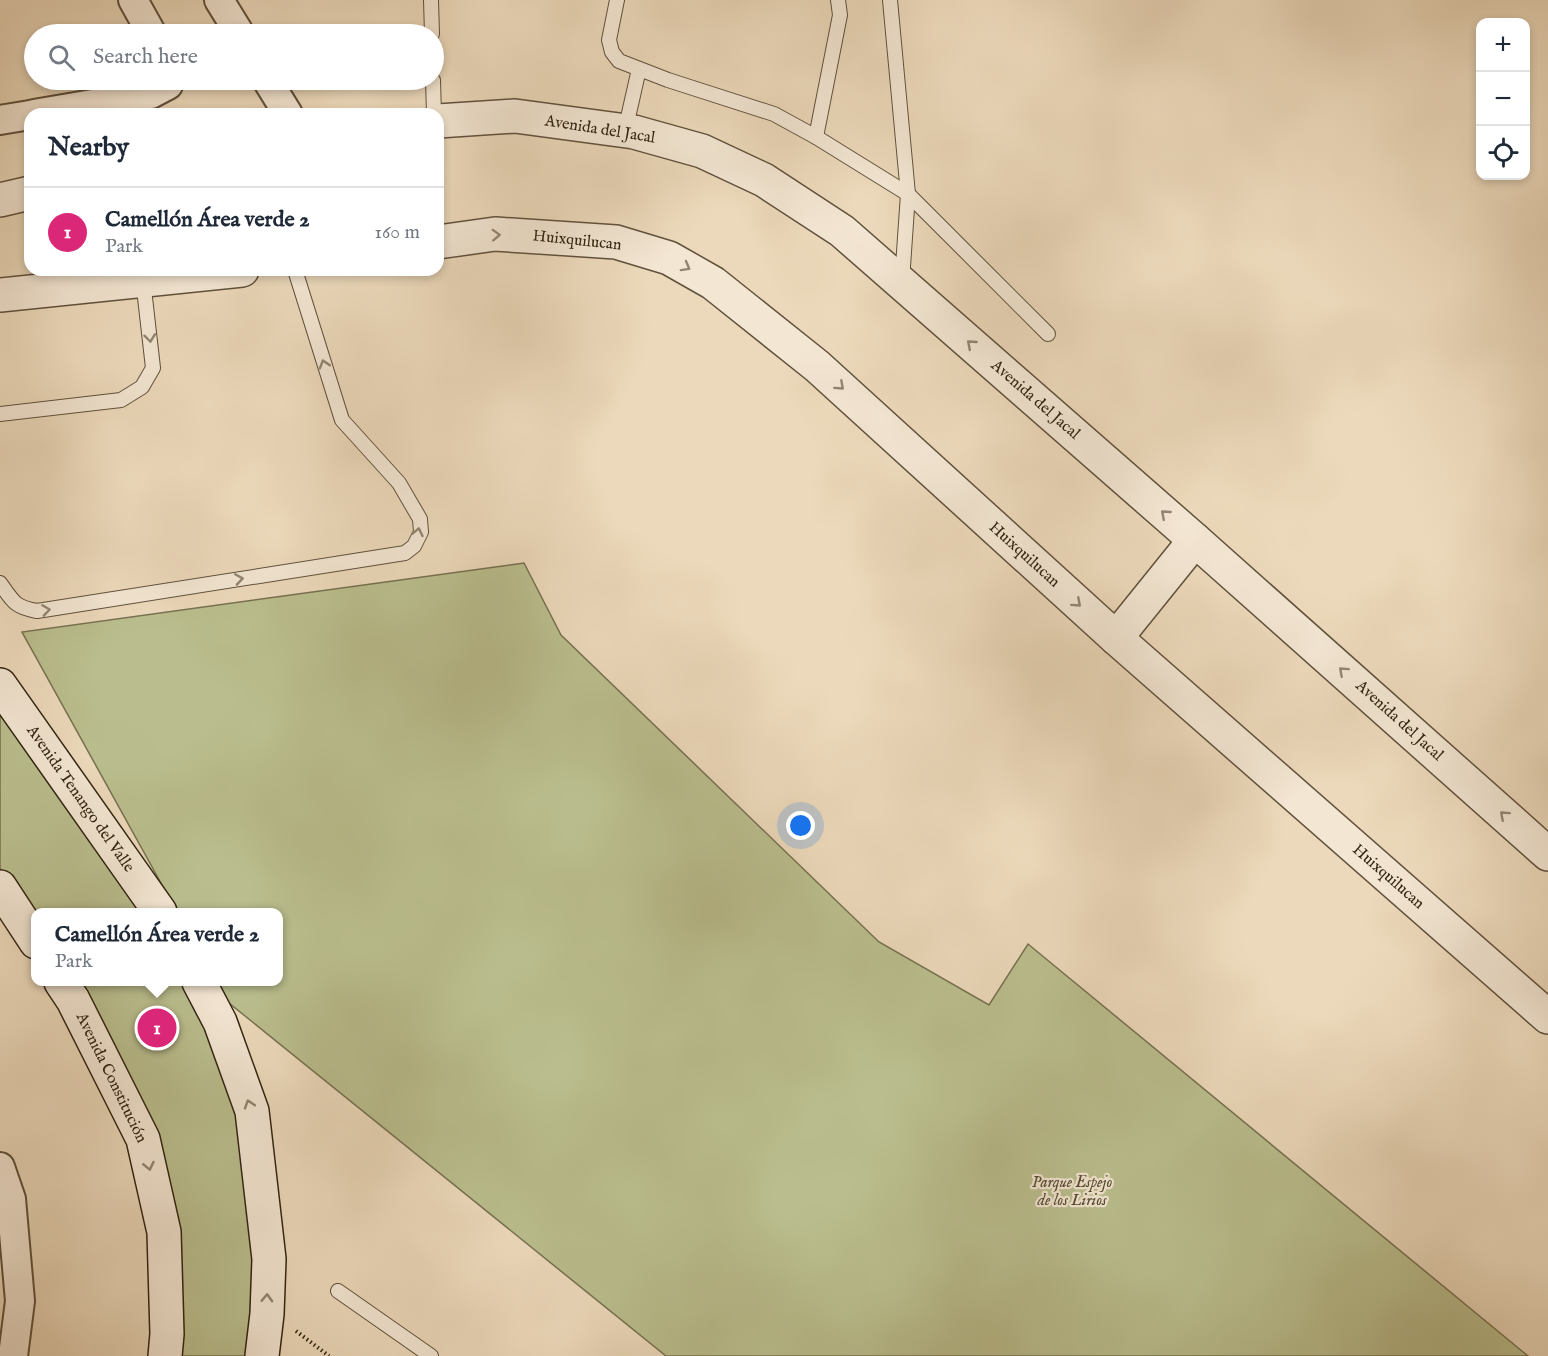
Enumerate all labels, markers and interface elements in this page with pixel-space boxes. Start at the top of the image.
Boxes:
map controls [1476,18,1530,180]
button: + [1476,18,1530,72]
search box [24,24,444,90]
icon: search [45,41,78,74]
text: Search here [93,43,198,71]
button: − [1476,72,1530,126]
street label: Avenida del Jacal [542,111,657,149]
button: locate [1476,126,1530,180]
text: Nearby [48,131,129,164]
text: Camellón Área verde 2 [105,206,310,234]
text: 1 [64,220,71,245]
text: 160 m [374,220,420,245]
street label: Huixquilucan [532,226,623,256]
one-way arrow [491,228,500,241]
text: Park [105,234,143,259]
one-way arrow [680,260,690,271]
one-way arrow [143,334,156,343]
one-way arrow [968,340,978,351]
street label: Avenida del Jacal [986,355,1084,445]
one-way arrow [319,359,332,370]
one-way arrow [833,379,843,390]
one-way arrow [1162,510,1172,521]
street label: Huixquilucan [984,518,1064,593]
one-way arrow [411,527,424,537]
one-way arrow [234,574,243,586]
one-way arrow [1070,595,1081,606]
one-way arrow [41,604,51,616]
one-way arrow [1339,667,1350,678]
street label: Avenida del Jacal [1350,676,1448,766]
street label: Avenida Tenango del Valle [21,721,138,876]
your location [786,811,815,840]
one-way arrow [1500,811,1511,822]
street label: Huixquilucan [1348,840,1429,914]
popup [31,908,283,986]
text: Camellón Área verde 2 [55,921,259,949]
text: Park [55,949,93,974]
pin: 1 [138,1006,176,1050]
street label: Avenida Constitución [70,1009,151,1147]
one-way arrow [244,1099,256,1110]
one-way arrow [142,1161,155,1171]
park label: Parque Espejo de los Lirios [1032,1173,1112,1211]
one-way arrow [261,1293,274,1302]

